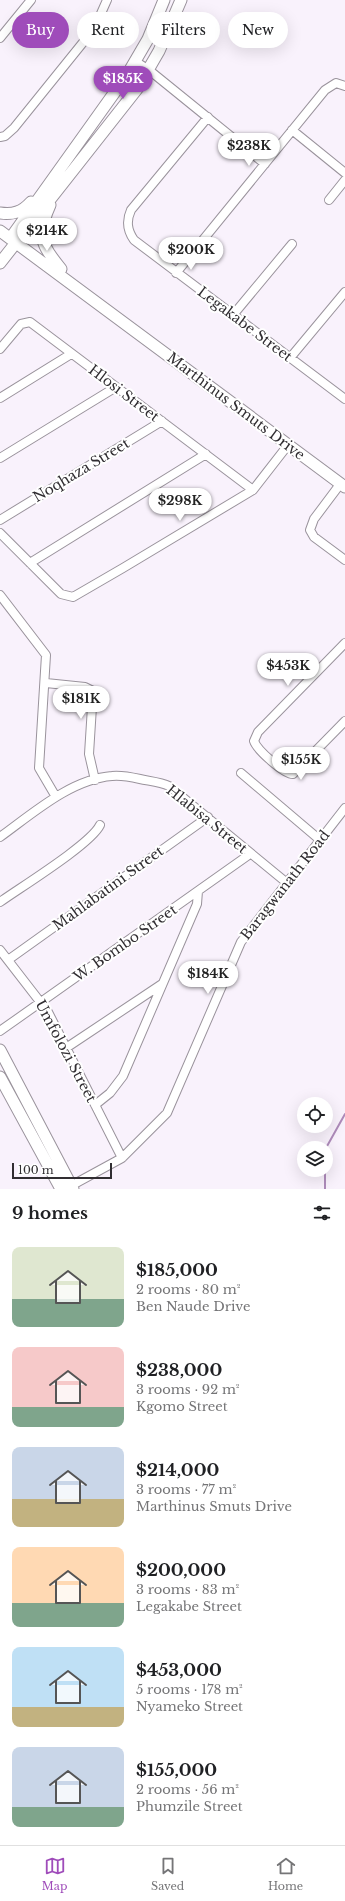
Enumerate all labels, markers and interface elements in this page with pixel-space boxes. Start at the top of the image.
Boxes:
chip: Buy [12,12,69,48]
chip: Rent [77,12,139,48]
chip: Filters [147,12,220,48]
chip: New [228,12,288,48]
pin: $185K [95,66,151,100]
text: $185K [103,70,143,87]
pin: $238K [221,133,277,167]
text: $238K [227,137,271,154]
pin: $214K [19,218,75,252]
text: $214K [26,222,68,239]
pin: $200K [163,237,219,271]
text: $200K [167,241,215,258]
street label: Legakabe Street [194,282,297,366]
street label: Marthinus Smuts Drive [164,348,308,464]
street label: Hlosi Street [85,361,163,426]
street label: Noqhaza Street [29,434,133,506]
pin: $298K [152,488,208,522]
text: $298K [158,492,202,509]
pin: $453K [260,653,316,687]
text: $453K [266,657,310,674]
pin: $181K [53,686,109,720]
text: $181K [62,690,100,707]
pin: $155K [273,747,329,781]
text: $155K [281,751,321,768]
street label: Hlabisa Street [163,781,252,858]
street label: Baragwanath Road [237,826,334,944]
street label: Mahlabatini Street [49,841,167,934]
street label: W. Bombo Street [69,900,181,986]
pin: $184K [180,961,236,995]
text: $184K [187,965,229,982]
street label: Umfolozi Street [31,997,101,1106]
map controls [297,1097,333,1177]
button: locate [297,1097,333,1133]
button: layers [297,1141,333,1177]
scale bar [12,1161,112,1180]
text: 100 m [18,1163,54,1177]
icon: filters [311,1202,333,1224]
text: 9 homes [12,1203,88,1224]
text: $185,000 [136,1260,218,1281]
icon: home [44,1263,92,1311]
text: 2 rooms · 80 m² [136,1281,240,1298]
text: Ben Naude Drive [136,1298,250,1315]
text: $238,000 [136,1360,222,1381]
icon: home [44,1363,92,1411]
text: 3 rooms · 92 m² [136,1381,240,1398]
text: Kgomo Street [136,1398,228,1415]
text: $214,000 [136,1460,219,1481]
icon: home [44,1463,92,1511]
text: 3 rooms · 77 m² [136,1481,236,1498]
text: Marthinus Smuts Drive [136,1498,292,1515]
text: $200,000 [136,1560,226,1581]
icon: home [44,1563,92,1611]
text: 3 rooms · 83 m² [136,1581,239,1598]
text: Legakabe Street [136,1598,242,1615]
text: $453,000 [136,1660,222,1681]
icon: home [44,1663,92,1711]
text: 5 rooms · 178 m² [136,1681,243,1698]
text: Nyameko Street [136,1698,243,1715]
text: $155,000 [136,1760,217,1781]
icon: home [44,1763,92,1811]
text: 2 rooms · 56 m² [136,1781,239,1798]
text: Phumzile Street [136,1798,243,1815]
tab: Map [42,1855,67,1893]
tab: Saved [151,1855,184,1893]
tab: Home [268,1855,303,1893]

